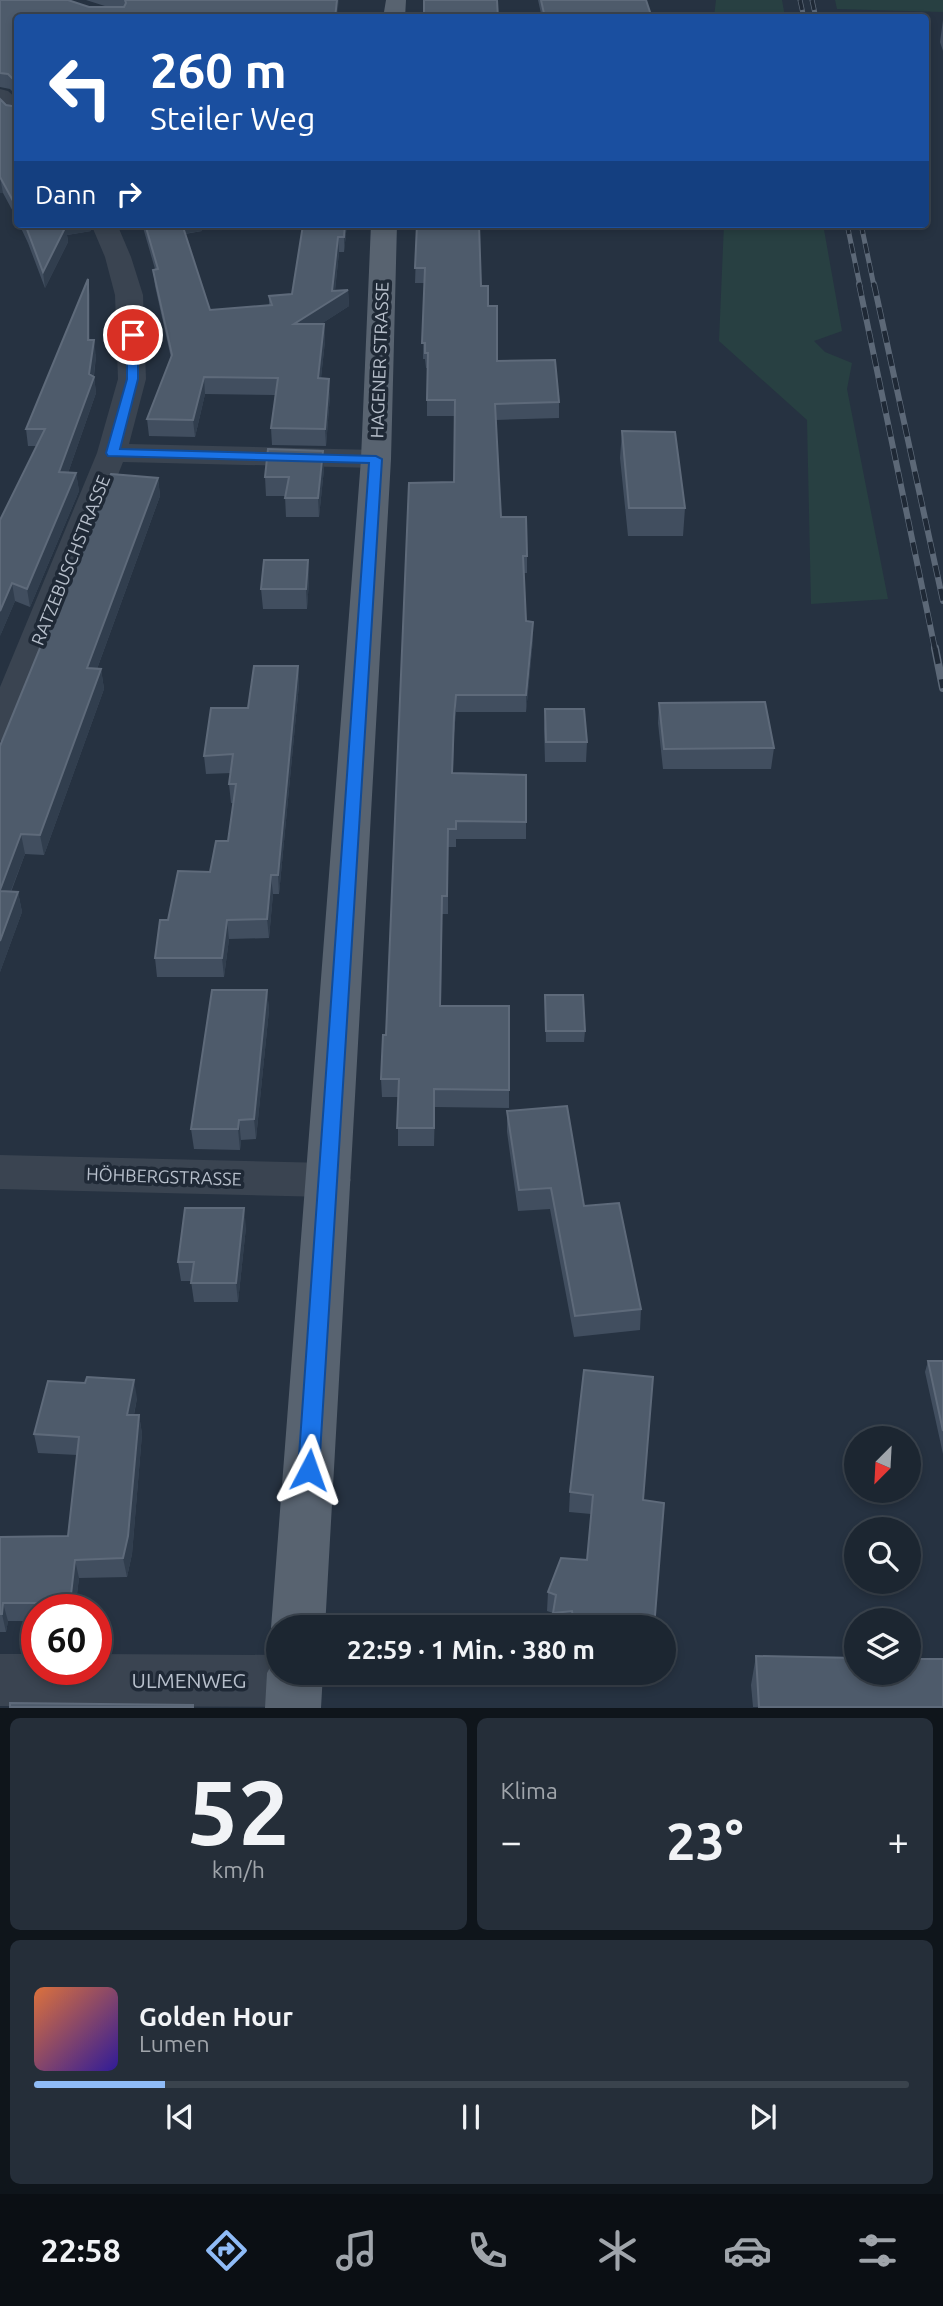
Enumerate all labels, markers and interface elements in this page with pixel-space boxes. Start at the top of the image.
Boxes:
icon: left [35,42,126,133]
text: 260 m [150,42,287,97]
text: Steiler Weg [150,100,315,136]
icon: right [110,175,148,213]
text: Dann [35,180,96,209]
street label: HAGENER STRASSE [366,281,392,439]
pin [103,305,163,365]
icon: arrive [114,316,152,354]
street label: RATZEBUSCHSTRASSE [27,472,113,648]
street label: HÖHBERGSTRASSE [86,1163,242,1189]
north arrow [844,1426,920,1503]
map controls [844,1426,921,1685]
position arrow [272,1433,346,1507]
button: search [844,1517,921,1594]
speed limit sign: 60 [21,1594,112,1685]
button: layers [844,1608,921,1685]
text: 22:59 · 1 Min. · 380 m [347,1635,595,1664]
street label: ULMENWEG [132,1668,246,1692]
text: 52 [187,1760,290,1862]
text: Klima [501,1778,558,1803]
text: 23° [666,1812,743,1870]
text: − [501,1820,522,1862]
text: + [888,1820,909,1862]
text: km/h [212,1857,265,1882]
text: Golden Hour [139,2002,293,2031]
text: Lumen [139,2031,210,2056]
icon: previous [161,2098,199,2136]
icon: pause [452,2098,490,2136]
icon: next [744,2098,782,2136]
icon: directions [202,2226,251,2275]
icon: music [332,2226,381,2275]
icon: phone [463,2226,512,2275]
icon: climate [593,2226,642,2275]
icon: car [723,2226,772,2275]
icon: filters [853,2226,902,2275]
text: 22:58 [41,2232,121,2268]

